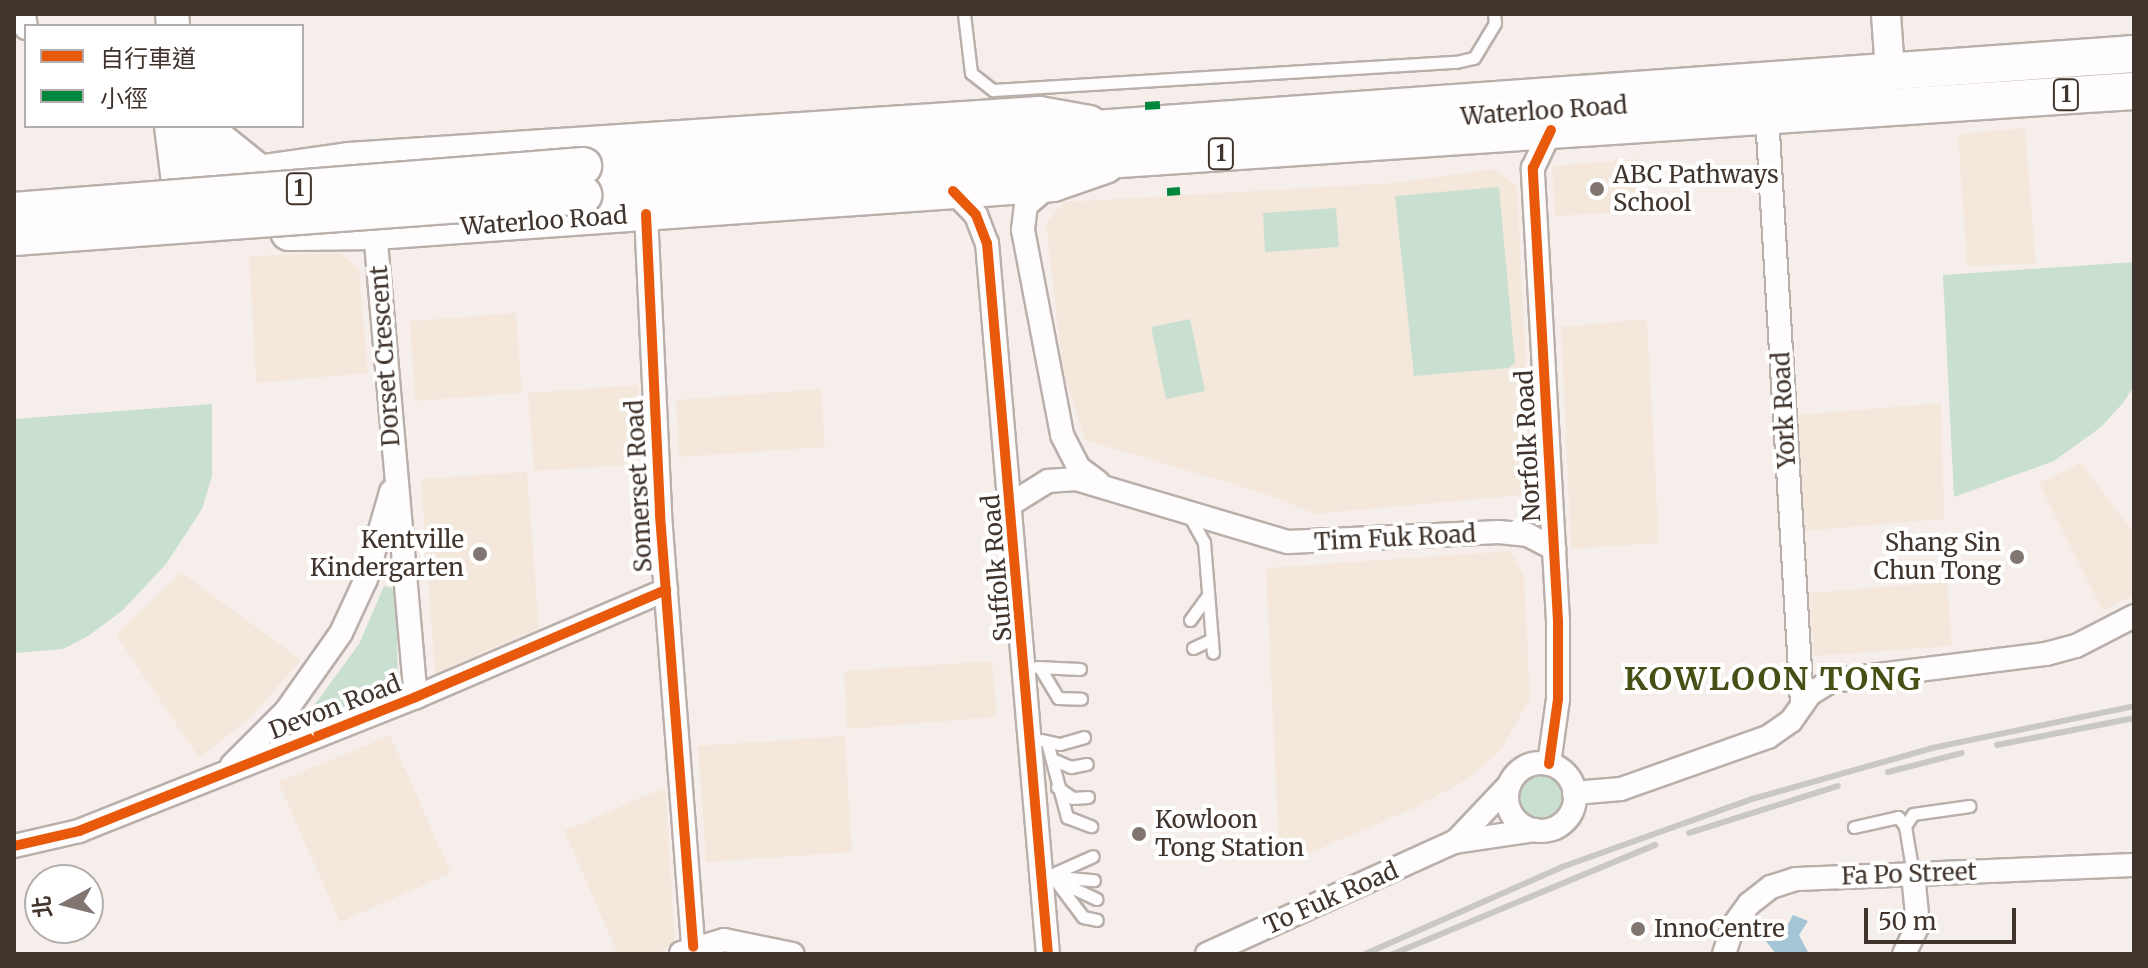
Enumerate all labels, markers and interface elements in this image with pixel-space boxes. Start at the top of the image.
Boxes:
legend [24,24,304,128]
text: 自行車道 [100,43,196,74]
road number: 1 [2052,77,2080,113]
text: 小徑 [100,83,148,114]
street label: Waterloo Road [1460,91,1628,131]
road number: 1 [1207,136,1235,172]
place label: ABC Pathways School [1613,161,1779,217]
road number: 1 [285,171,313,207]
marker: ABC Pathways School [1588,180,1606,198]
street label: Waterloo Road [460,201,628,241]
street label: Dorset Crescent [364,264,406,448]
street label: York Road [1767,351,1801,469]
street label: Norfolk Road [1510,369,1546,523]
street label: Somerset Road [620,399,658,573]
street label: Suffolk Road [976,493,1018,643]
street label: Tim Fuk Road [1313,519,1477,557]
place label: Kentville Kindergarten [310,526,464,582]
place label: Shang Sin Chun Tong [1873,529,2001,585]
marker: Kentville Kindergarten [471,545,489,563]
marker: Shang Sin Chun Tong [2008,548,2026,566]
district label: KOWLOON TONG [1624,660,1922,698]
street label: Devon Road [265,669,405,745]
place label: Kowloon Tong Station [1155,806,1304,862]
marker: Kowloon Tong Station [1130,825,1148,843]
street label: To Fuk Road [1259,856,1403,940]
street label: Fa Po Street [1841,857,1977,891]
north arrow [24,864,104,944]
scale bar [1868,892,2020,942]
text: 北 [27,894,57,919]
text: 50 m [1878,906,1937,937]
place label: InnoCentre [1654,915,1785,943]
marker: InnoCentre [1629,920,1647,938]

